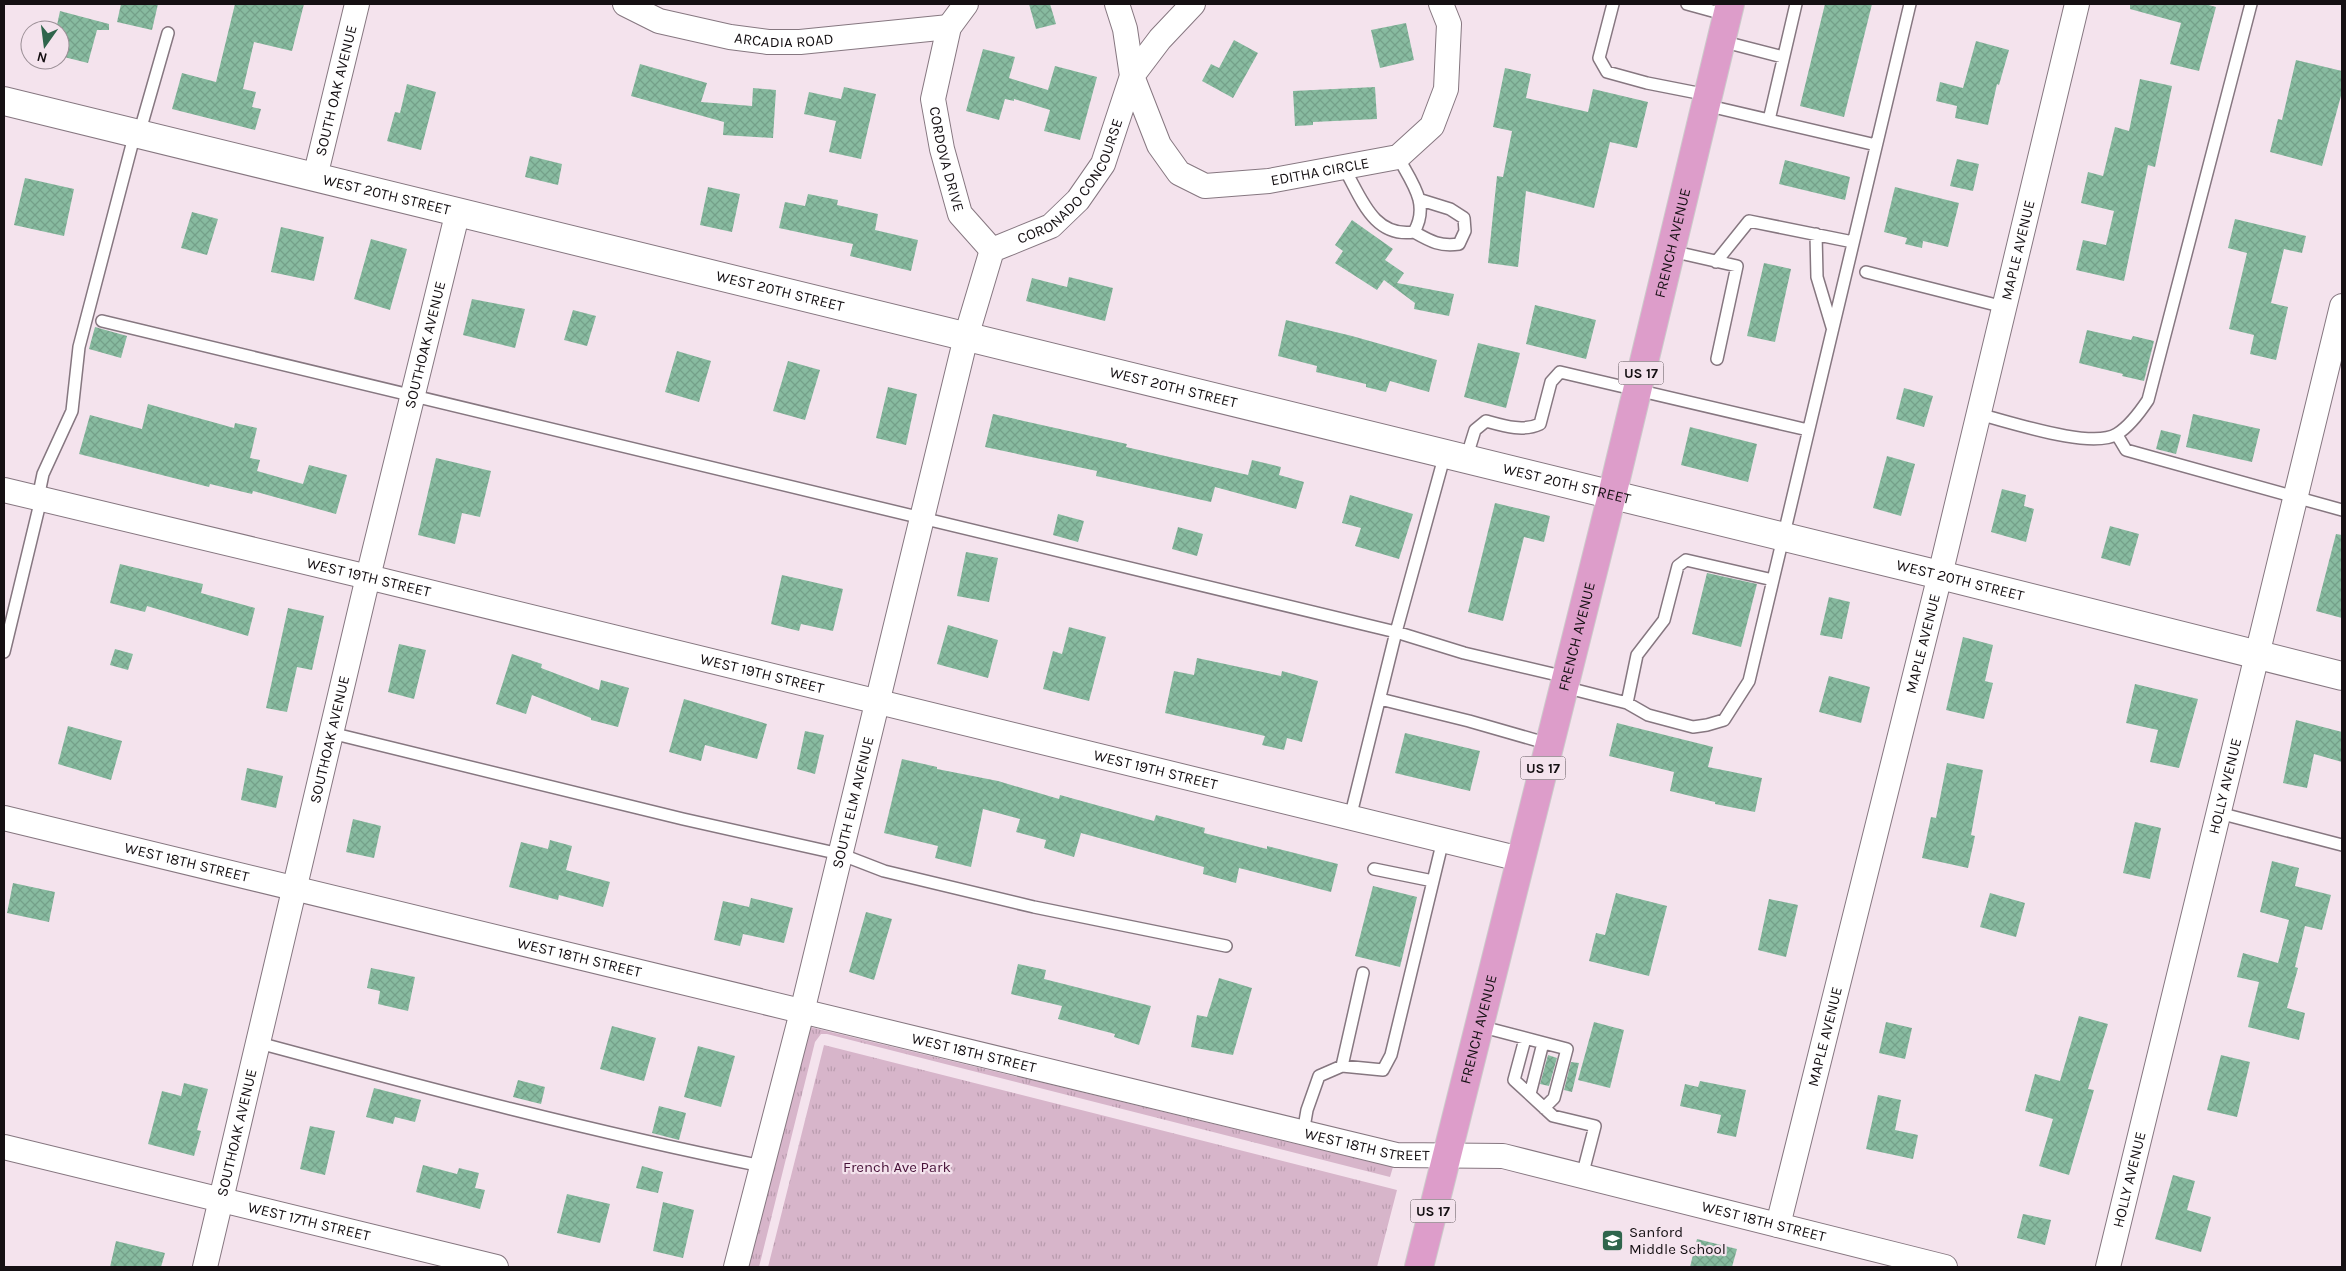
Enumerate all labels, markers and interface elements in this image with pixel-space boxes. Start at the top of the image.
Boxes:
north arrow [20,20,70,70]
street label: SOUTH OAK AVENUE [311,23,361,158]
street label: ARCADIA ROAD [733,29,834,51]
text: N [35,48,49,67]
street label: CORDOVA DRIVE [926,105,968,214]
street label: CORONADO CONCOURSE [1015,116,1126,248]
street label: EDITHA CIRCLE [1269,154,1370,189]
street label: WEST 20TH STREET [321,170,453,219]
street label: FRENCH AVENUE [1651,186,1694,300]
street label: MAPLE AVENUE [1997,198,2039,302]
street label: WEST 20TH STREET [714,267,846,315]
street label: SOUTHOAK AVENUE [401,279,449,411]
road number: US 17 [1618,362,1664,384]
street label: WEST 20TH STREET [1108,363,1240,412]
street label: WEST 20TH STREET [1501,459,1633,508]
street label: WEST 19TH STREET [305,554,433,601]
street label: WEST 20TH STREET [1895,556,2026,605]
street label: FRENCH AVENUE [1554,580,1599,693]
street label: MAPLE AVENUE [1902,592,1944,696]
street label: WEST 19TH STREET [698,650,826,697]
street label: SOUTHOAK AVENUE [306,674,353,805]
street label: SOUTH ELM AVENUE [828,735,878,870]
street label: HOLLY AVENUE [2205,736,2245,836]
street label: WEST 19TH STREET [1092,746,1220,794]
road number: US 17 [1520,756,1566,780]
street label: WEST 18TH STREET [123,838,251,886]
street label: WEST 18TH STREET [515,934,644,981]
street label: FRENCH AVENUE [1456,973,1501,1086]
street label: MAPLE AVENUE [1804,985,1846,1089]
street label: WEST 18TH STREET [910,1029,1039,1077]
street label: SOUTHOAK AVENUE [213,1067,261,1198]
street label: WEST 18TH STREET [1303,1124,1430,1164]
street label: HOLLY AVENUE [2109,1130,2150,1229]
park label: French Ave Park [843,1158,951,1176]
street label: WEST 18TH STREET [1700,1197,1828,1246]
street label: WEST 17TH STREET [246,1198,373,1245]
road number: US 17 [1410,1200,1456,1222]
place label: Sanford Middle School [1629,1223,1726,1258]
school or university icon: Sanford Middle School [1601,1229,1625,1253]

